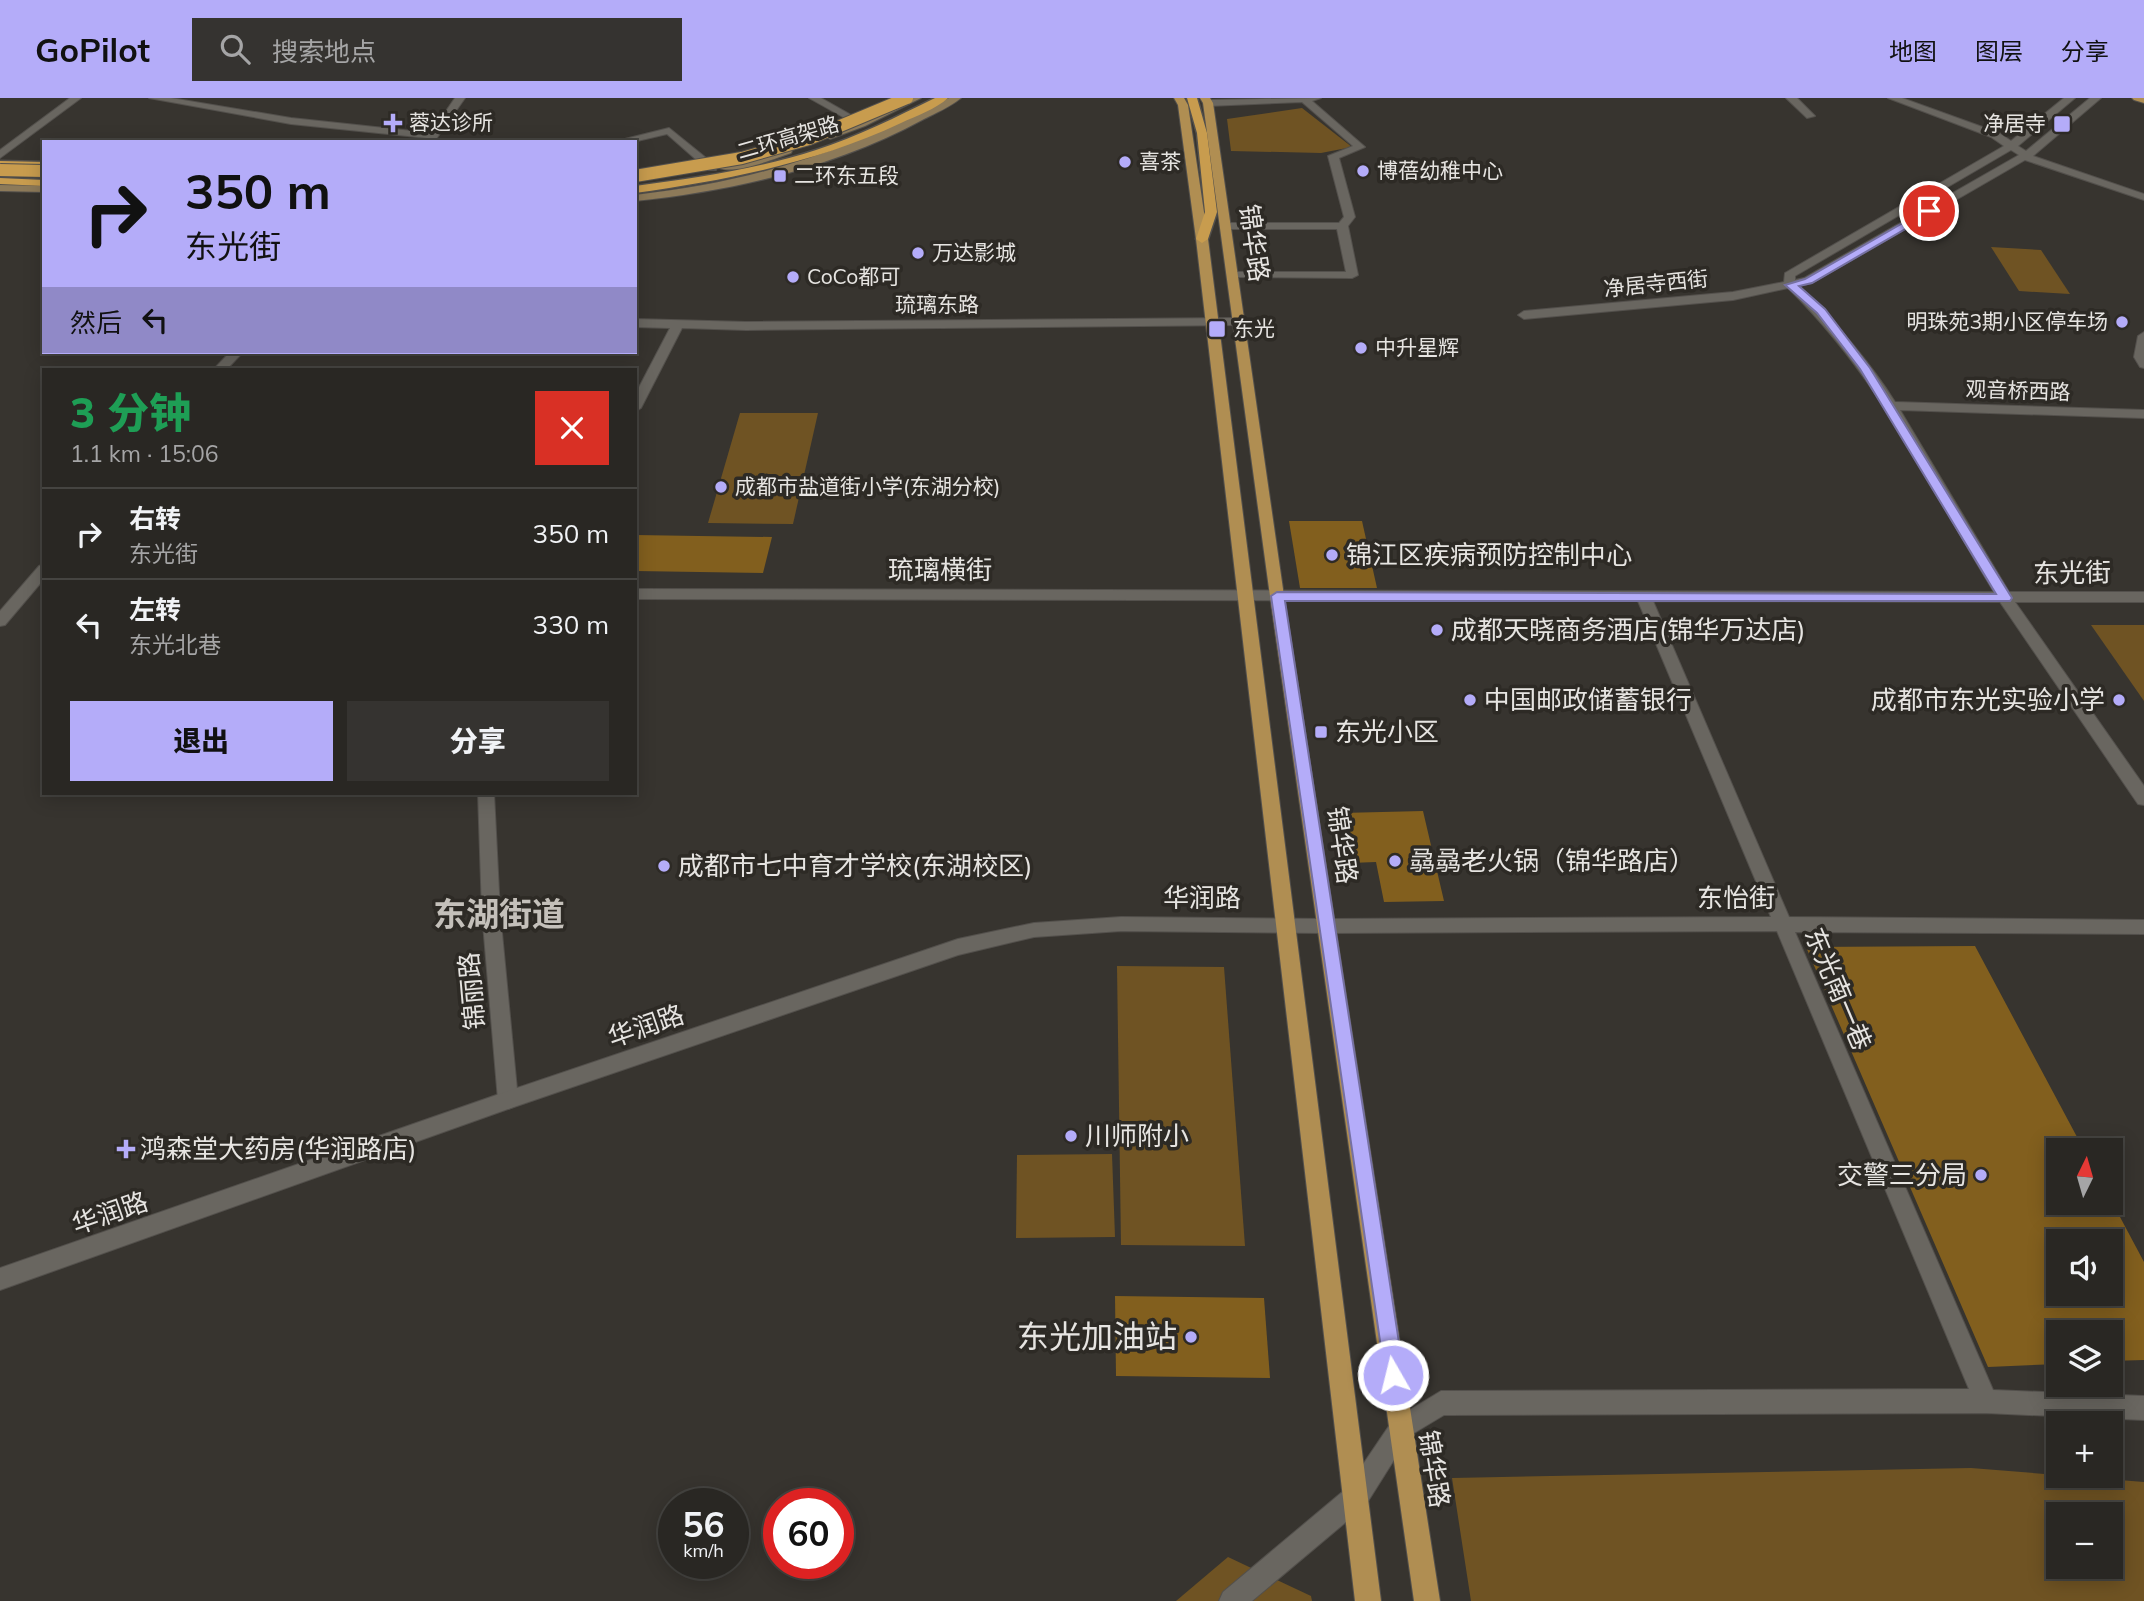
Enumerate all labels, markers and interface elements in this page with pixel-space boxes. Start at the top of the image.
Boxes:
search box [192,18,682,81]
text: GoPilot [35,29,150,70]
icon: search [216,30,254,68]
text: 搜索地点 [272,35,376,68]
text: 地图 [1889,36,1937,66]
text: 图层 [1975,36,2023,66]
text: 分享 [2061,36,2109,66]
place label: 蓉达诊所 [409,109,493,135]
street label: 二环高架路 [734,110,842,164]
place label: 净居寺 [1983,110,2046,136]
marker: 蓉达诊所 [383,113,403,133]
marker: 净居寺 [2052,114,2072,134]
place label: 喜茶 [1139,148,1181,174]
marker: 喜茶 [1117,154,1133,170]
place label: 博蓓幼稚中心 [1377,157,1503,183]
text: 350 m [185,160,331,221]
place label: 二环东五段 [794,162,899,188]
marker: 博蓓幼稚中心 [1355,163,1371,179]
icon: right [70,168,161,259]
marker: 二环东五段 [772,168,788,184]
pin [1899,181,1959,241]
icon: arrive [1910,192,1948,230]
street label: 锦华路 [1233,202,1276,284]
text: 东光街 [185,226,281,266]
place label: 万达影城 [932,239,1016,265]
marker: 万达影城 [910,245,926,261]
place label: CoCo都可 [807,263,900,289]
street label: 净居寺西街 [1602,265,1709,301]
marker: CoCo都可 [785,269,801,285]
street label: 琉璃东路 [895,291,979,317]
icon: left [136,301,174,339]
text: 然后 [70,306,122,339]
place label: 明珠苑3期小区停车场 [1906,308,2108,334]
marker: 明珠苑3期小区停车场 [2114,314,2130,330]
place label: 东光 [1233,315,1275,341]
marker: 东光 [1207,319,1227,339]
place label: 中升星辉 [1375,334,1459,360]
marker: 中升星辉 [1353,340,1369,356]
street label: 观音桥西路 [1965,375,2071,405]
text: 3 分钟 [70,386,191,439]
button: close [535,391,609,465]
text: 1.1 km · 15:06 [70,439,219,468]
place label: 成都市盐道街小学(东湖分校) [735,473,1000,499]
marker: 成都市盐道街小学(东湖分校) [713,479,729,495]
text: 右转 [129,502,181,535]
icon: right [70,515,108,553]
text: 350 m [533,517,609,550]
place label: 锦江区疾病预防控制中心 [1346,538,1632,571]
text: 东光街 [129,539,198,568]
marker: 锦江区疾病预防控制中心 [1324,547,1340,563]
street label: 琉璃横街 [888,553,992,586]
street label: 东光街 [2033,555,2111,590]
text: 左转 [129,593,181,626]
icon: left [70,606,108,644]
text: 330 m [533,608,609,641]
place label: 成都天晓商务酒店(锦华万达店) [1451,613,1806,646]
marker: 成都天晓商务酒店(锦华万达店) [1429,622,1445,638]
text: 东光北巷 [129,630,221,659]
place label: 中国邮政储蓄银行 [1484,683,1692,716]
place label: 成都市东光实验小学 [1871,683,2105,716]
marker: 中国邮政储蓄银行 [1462,692,1478,708]
marker: 成都市东光实验小学 [2111,692,2127,708]
button: 退出 [70,701,333,781]
button: 分享 [347,701,609,781]
place label: 东光小区 [1335,715,1439,748]
marker: 东光小区 [1313,724,1329,740]
street label: 锦华路 [1321,804,1364,886]
place label: 骉骉老火锅（锦华路店） [1409,844,1695,877]
place label: 成都市七中育才学校(东湖校区) [678,849,1033,882]
marker: 骉骉老火锅（锦华路店） [1387,853,1403,869]
marker: 成都市七中育才学校(东湖校区) [656,858,672,874]
street label: 华润路 [1163,881,1241,914]
street label: 东怡街 [1697,881,1775,914]
district label: 东湖街道 [433,893,565,934]
street label: 东光南一巷 [1798,923,1879,1055]
street label: 锦丽路 [452,951,491,1031]
street label: 华润路 [604,997,688,1054]
place label: 川师附小 [1085,1119,1189,1152]
marker: 川师附小 [1063,1128,1079,1144]
place label: 鸿森堂大药房(华润路店) [140,1132,417,1165]
north arrow [2046,1138,2123,1214]
map controls [2046,1138,2123,1579]
marker: 鸿森堂大药房(华润路店) [118,1141,134,1157]
place label: 交警三分局 [1837,1158,1967,1191]
marker: 交警三分局 [1973,1167,1989,1183]
street label: 华润路 [68,1184,152,1241]
button: sound [2046,1229,2123,1306]
place label: 东光加油站 [1017,1316,1177,1356]
button: layers [2046,1320,2123,1397]
marker: 东光加油站 [1183,1329,1199,1345]
position arrow [1356,1338,1430,1412]
button: + [2046,1411,2123,1488]
street label: 锦华路 [1412,1428,1457,1510]
speed limit sign: 60 [763,1488,854,1579]
text: 56 [682,1502,725,1546]
button: − [2046,1502,2123,1579]
text: km/h [683,1539,724,1562]

